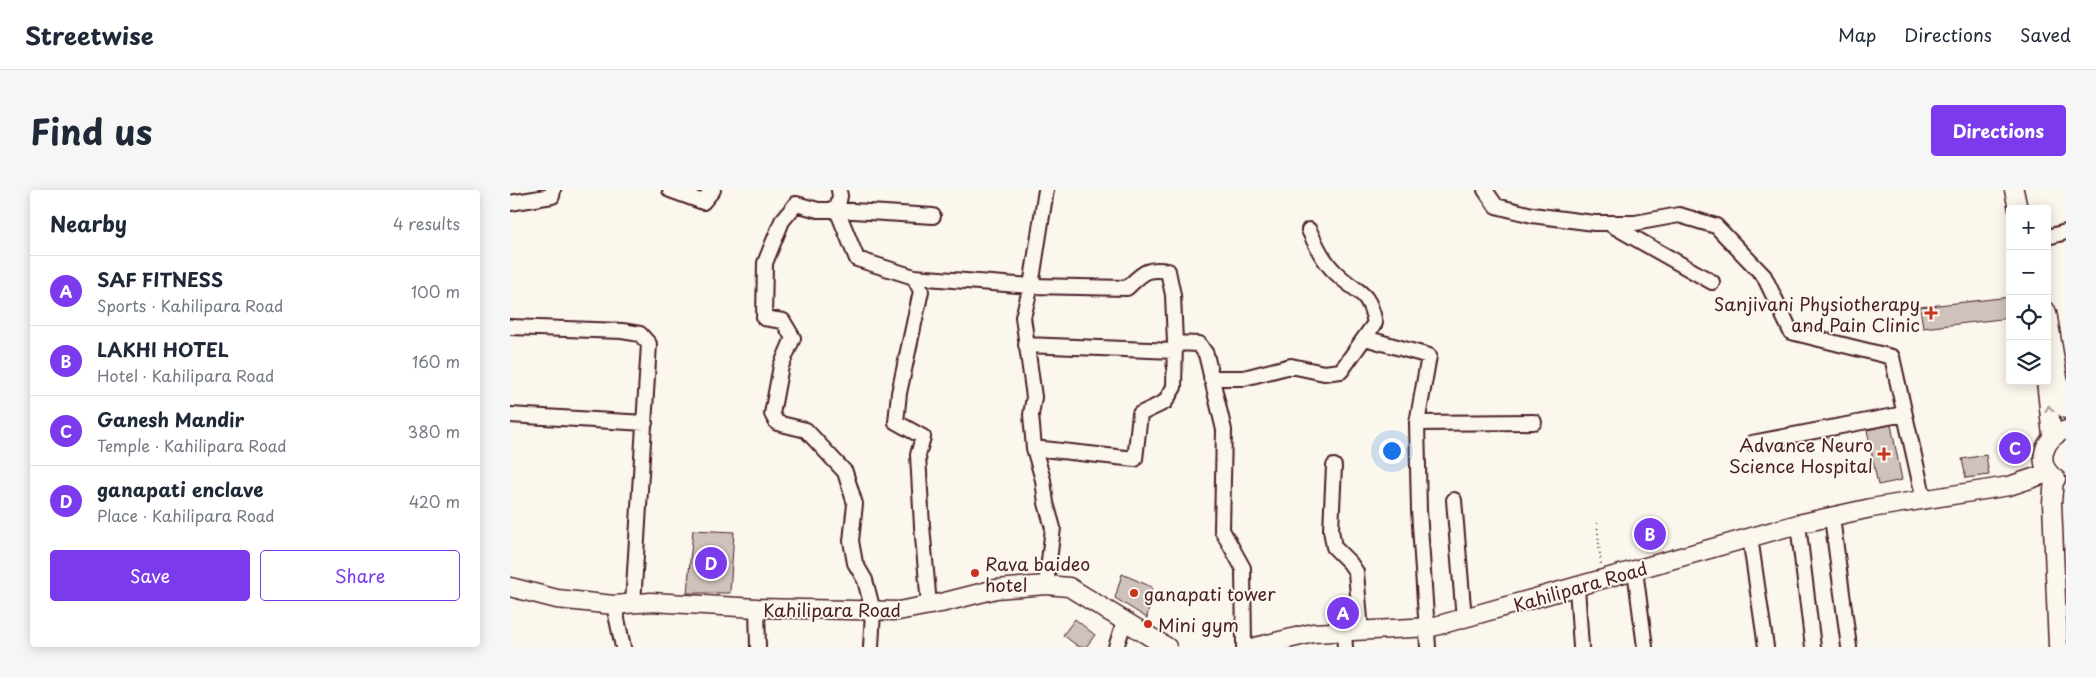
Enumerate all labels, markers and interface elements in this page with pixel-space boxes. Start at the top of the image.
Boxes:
text: Streetwise [25,17,154,53]
text: Map [1838,21,1876,48]
text: Directions [1904,21,1992,48]
text: Saved [2020,21,2071,48]
text: Find us [30,104,152,157]
button: Directions [1931,105,2066,156]
map controls [2006,205,2051,385]
button: + [2006,205,2051,250]
text: Nearby [50,207,127,239]
text: 4 results [393,211,460,235]
button: − [2006,250,2051,295]
text: SAF FITNESS [97,265,223,293]
text: A [60,279,72,303]
text: 100 m [411,279,460,303]
place label: Sanjivani Physiotherapy and Pain Clinic [1714,290,1920,338]
text: Sports · Kahilipara Road [97,293,283,317]
button: locate [2006,295,2051,340]
marker: Sanjivani Physiotherapy and Pain Clinic [1924,306,1938,320]
text: LAKHI HOTEL [97,335,229,363]
button: layers [2006,340,2051,385]
text: B [61,349,71,373]
text: 160 m [412,349,460,373]
text: Hotel · Kahilipara Road [97,363,274,387]
one-way arrow [2044,404,2055,412]
text: Ganesh Mandir [97,405,244,433]
text: C [60,419,72,443]
text: 380 m [408,419,460,443]
pin: C [1999,429,2031,467]
place label: Advance Neuro Science Hospital [1729,431,1873,479]
text: Temple · Kahilipara Road [97,433,286,457]
your location [1379,438,1405,464]
marker: Advance Neuro Science Hospital [1877,447,1891,461]
text: ganapati enclave [97,475,264,503]
text: D [60,489,72,513]
text: 420 m [409,489,460,513]
text: Place · Kahilipara Road [97,503,274,527]
pin: B [1634,515,1666,553]
pin: D [695,544,727,582]
button: Save [50,550,250,601]
button: Share [260,550,460,601]
place label: Rava baideo hotel [985,550,1090,598]
street label: Kahilipara Road [1510,554,1650,618]
marker: Rava baideo hotel [969,567,981,579]
place label: ganapati tower [1144,580,1276,607]
marker: ganapati tower [1128,587,1140,599]
pin: A [1327,594,1359,632]
street label: Kahilipara Road [763,596,901,623]
place label: Mini gym [1158,611,1239,638]
marker: Mini gym [1142,618,1154,630]

